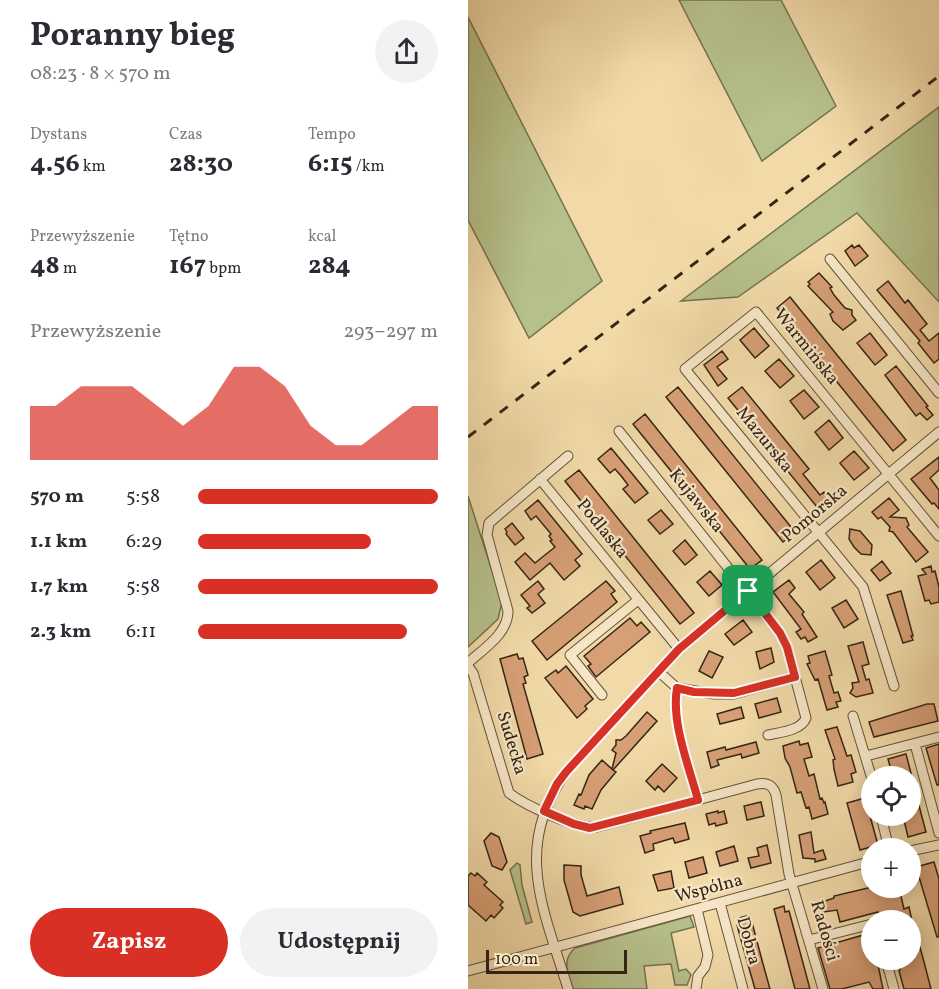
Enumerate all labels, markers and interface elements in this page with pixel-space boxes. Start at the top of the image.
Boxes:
text: Poranny bieg [30,14,235,60]
button: share [375,20,438,83]
text: 08:23 · 8 × 570 m [30,60,171,88]
text: Dystans [30,124,87,146]
text: Czas [169,124,202,146]
text: Tempo [308,124,356,146]
text: 4.56 [30,146,80,182]
text: 28:30 [169,146,233,182]
text: 6:15 [308,146,353,182]
text: km [80,156,106,178]
text: /km [353,156,385,178]
text: Przewyższenie [30,226,135,248]
text: Tętno [169,226,209,248]
text: kcal [308,226,336,248]
text: 48 [30,248,60,284]
text: 167 [169,248,206,284]
text: 284 [308,248,351,284]
text: m [60,258,77,280]
text: bpm [206,258,241,280]
street label: Warmińska [767,303,845,391]
text: Przewyższenie [30,318,161,346]
text: 293–297 m [344,318,438,346]
street label: Mazurska [729,401,799,479]
street label: Kujawska [662,463,730,539]
street label: Pomorska [777,479,853,549]
text: 570 m [30,483,84,511]
text: 5:58 [126,483,160,511]
street label: Podlaska [570,494,634,564]
text: 1.1 km [30,528,87,556]
text: 6:29 [126,528,162,556]
pin [722,565,773,616]
text: 1.7 km [30,573,88,601]
text: 5:58 [126,573,160,601]
icon: arrive [731,574,764,607]
text: 2.3 km [30,618,91,646]
text: 6:11 [126,618,156,646]
street label: Sudecka [490,708,532,778]
map controls [861,766,921,970]
button: locate [861,766,921,826]
button: + [861,838,921,898]
street label: Wspólna [672,868,746,910]
street label: Radości [803,898,845,964]
button: Zapisz [30,908,228,977]
button: Udostępnij [240,908,438,977]
button: − [861,910,921,970]
street label: Dobra [730,914,766,968]
scale bar [486,947,627,974]
text: 100 m [495,949,538,971]

